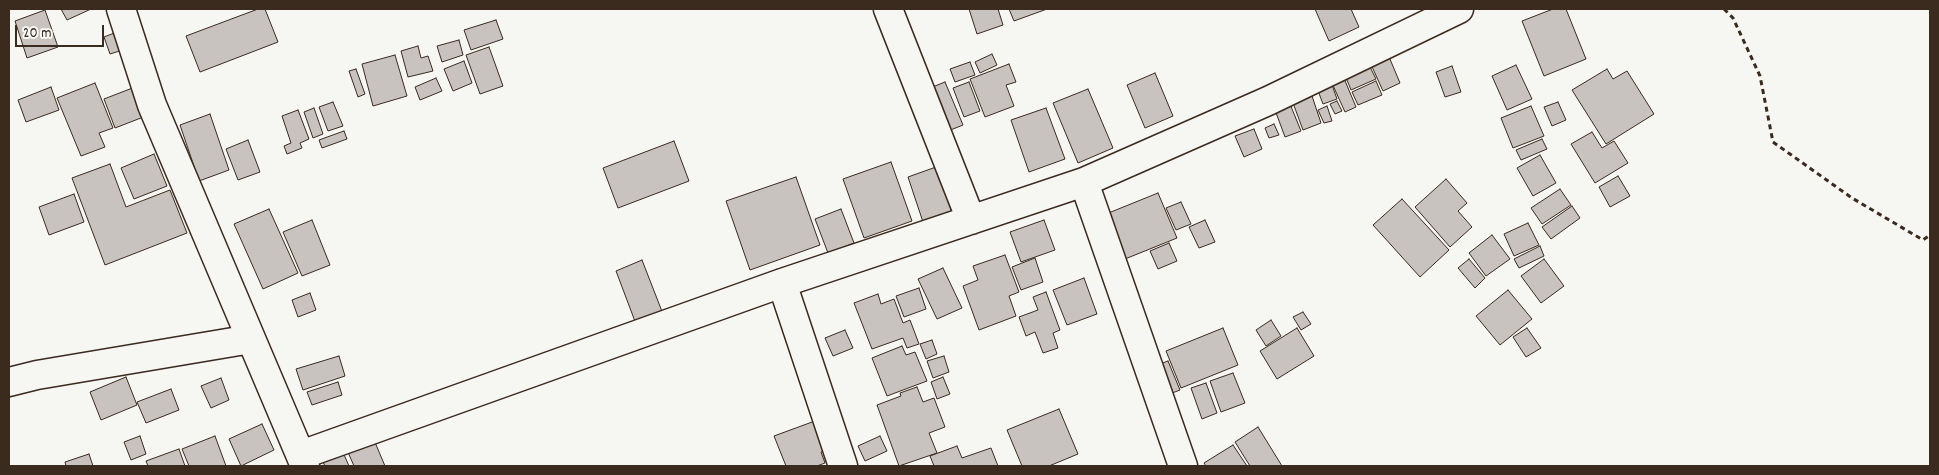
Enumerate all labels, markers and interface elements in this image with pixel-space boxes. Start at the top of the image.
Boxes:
scale bar [18,15,106,47]
text: 20 m [23,23,51,45]

